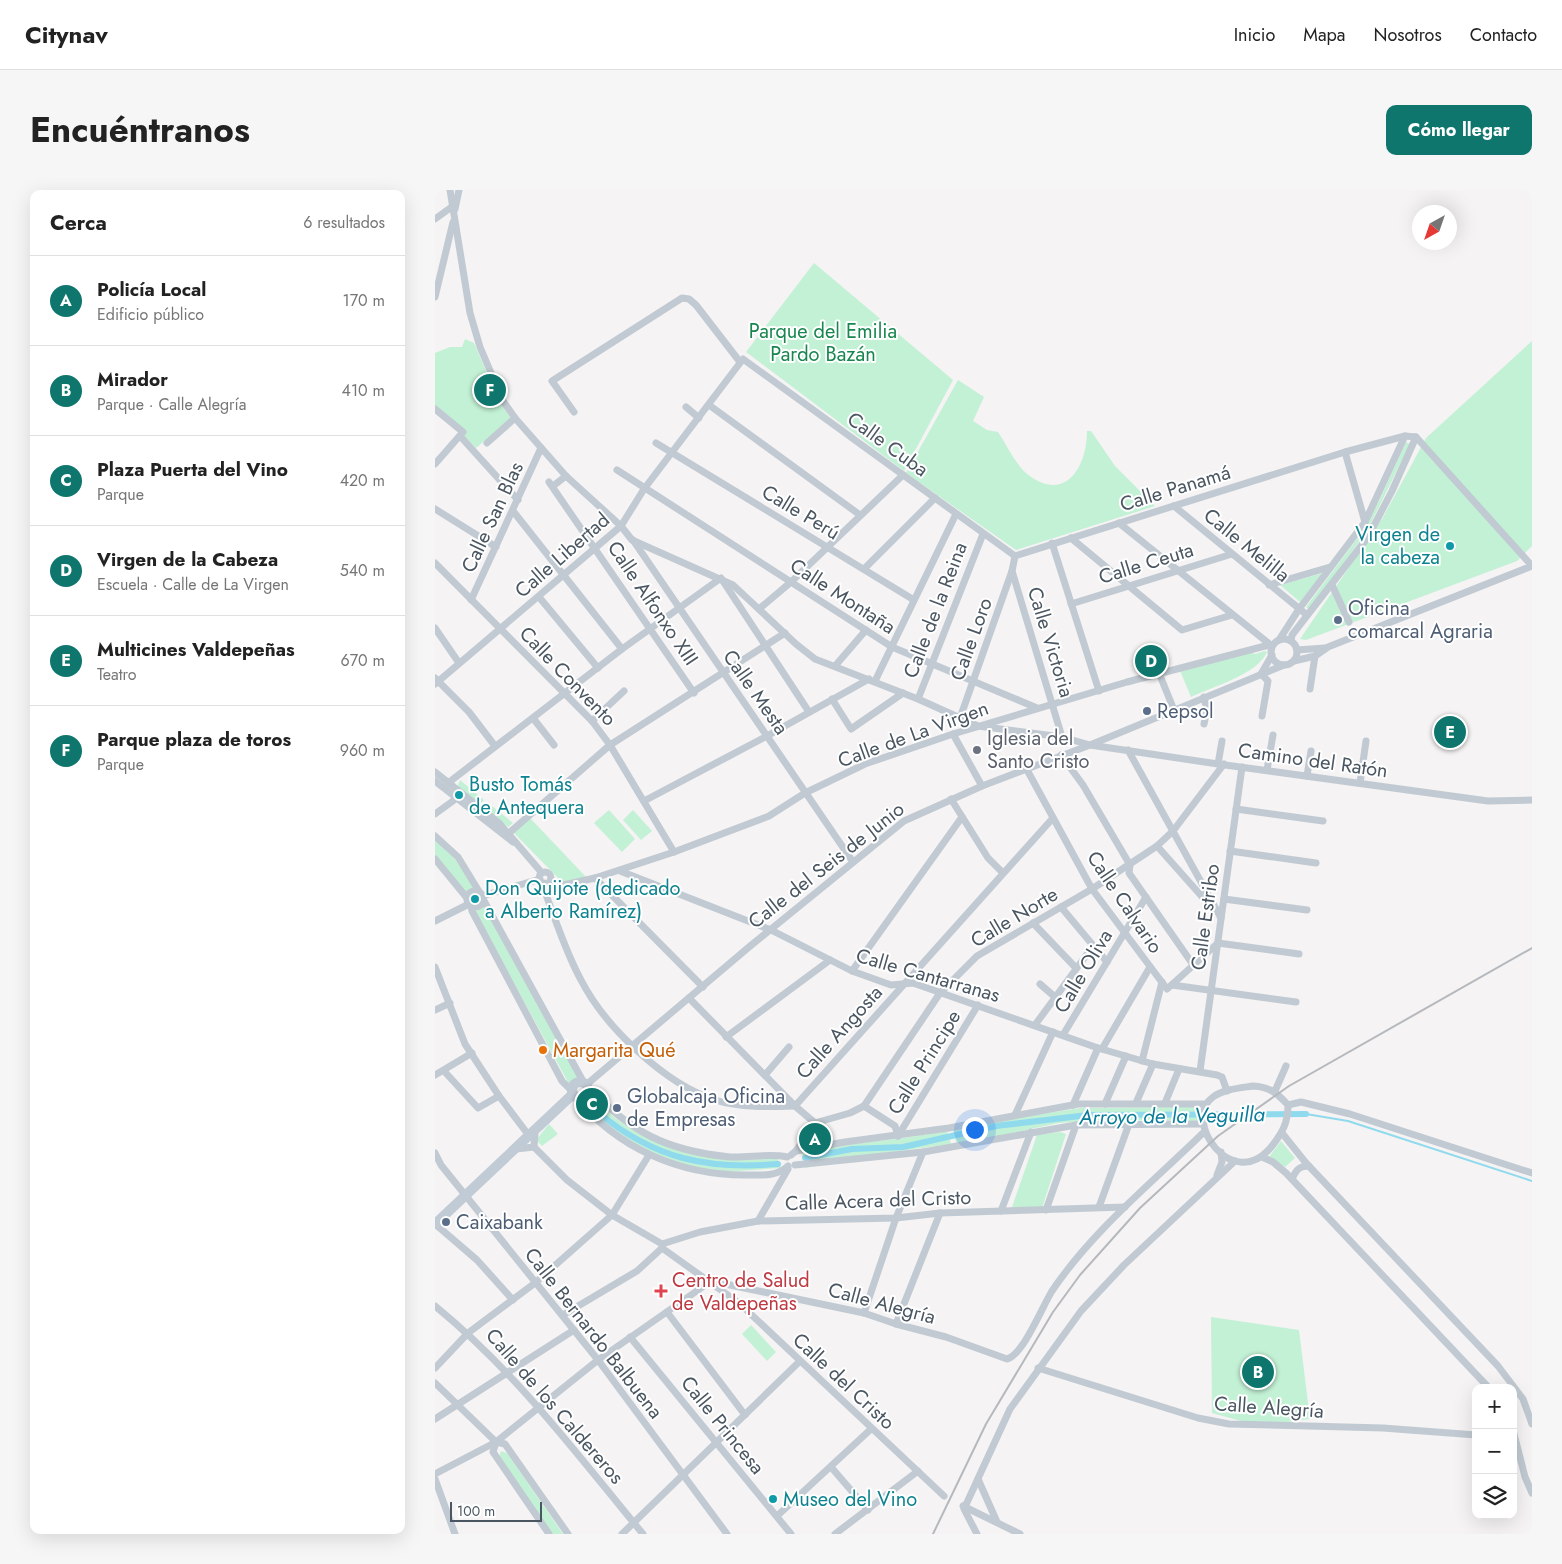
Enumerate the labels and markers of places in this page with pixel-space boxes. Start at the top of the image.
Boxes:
pin: F [474,371,506,409]
place label: Virgen de la cabeza [1355,520,1440,572]
marker: Virgen de la cabeza [1444,540,1456,552]
place label: Oficina comarcal Agraria [1348,594,1493,646]
marker: Oficina comarcal Agraria [1332,614,1344,626]
pin: D [1135,642,1167,680]
place label: Repsol [1157,697,1213,726]
marker: Repsol [1141,705,1153,717]
pin: E [1434,713,1466,751]
place label: Iglesia del Santo Cristo [987,724,1089,776]
marker: Iglesia del Santo Cristo [971,744,983,756]
place label: Busto Tomás de Antequera [469,770,584,822]
marker: Busto Tomás de Antequera [453,789,465,801]
place label: Don Quijote (dedicado a Alberto Ramírez) [485,874,681,926]
marker: Don Quijote (dedicado a Alberto Ramírez) [469,893,481,905]
place label: Margarita Qué [553,1036,675,1065]
marker: Margarita Qué [537,1044,549,1056]
place label: Globalcaja Oficina de Empresas [627,1082,785,1134]
pin: C [576,1085,608,1123]
marker: Globalcaja Oficina de Empresas [611,1102,623,1114]
pin: A [799,1120,831,1158]
place label: Caixabank [456,1208,543,1237]
marker: Caixabank [440,1216,452,1228]
place label: Centro de Salud de Valdepeñas [672,1266,810,1318]
marker: Centro de Salud de Valdepeñas [654,1284,668,1298]
pin: B [1242,1353,1274,1391]
place label: Museo del Vino [783,1485,917,1514]
marker: Museo del Vino [767,1493,779,1505]

